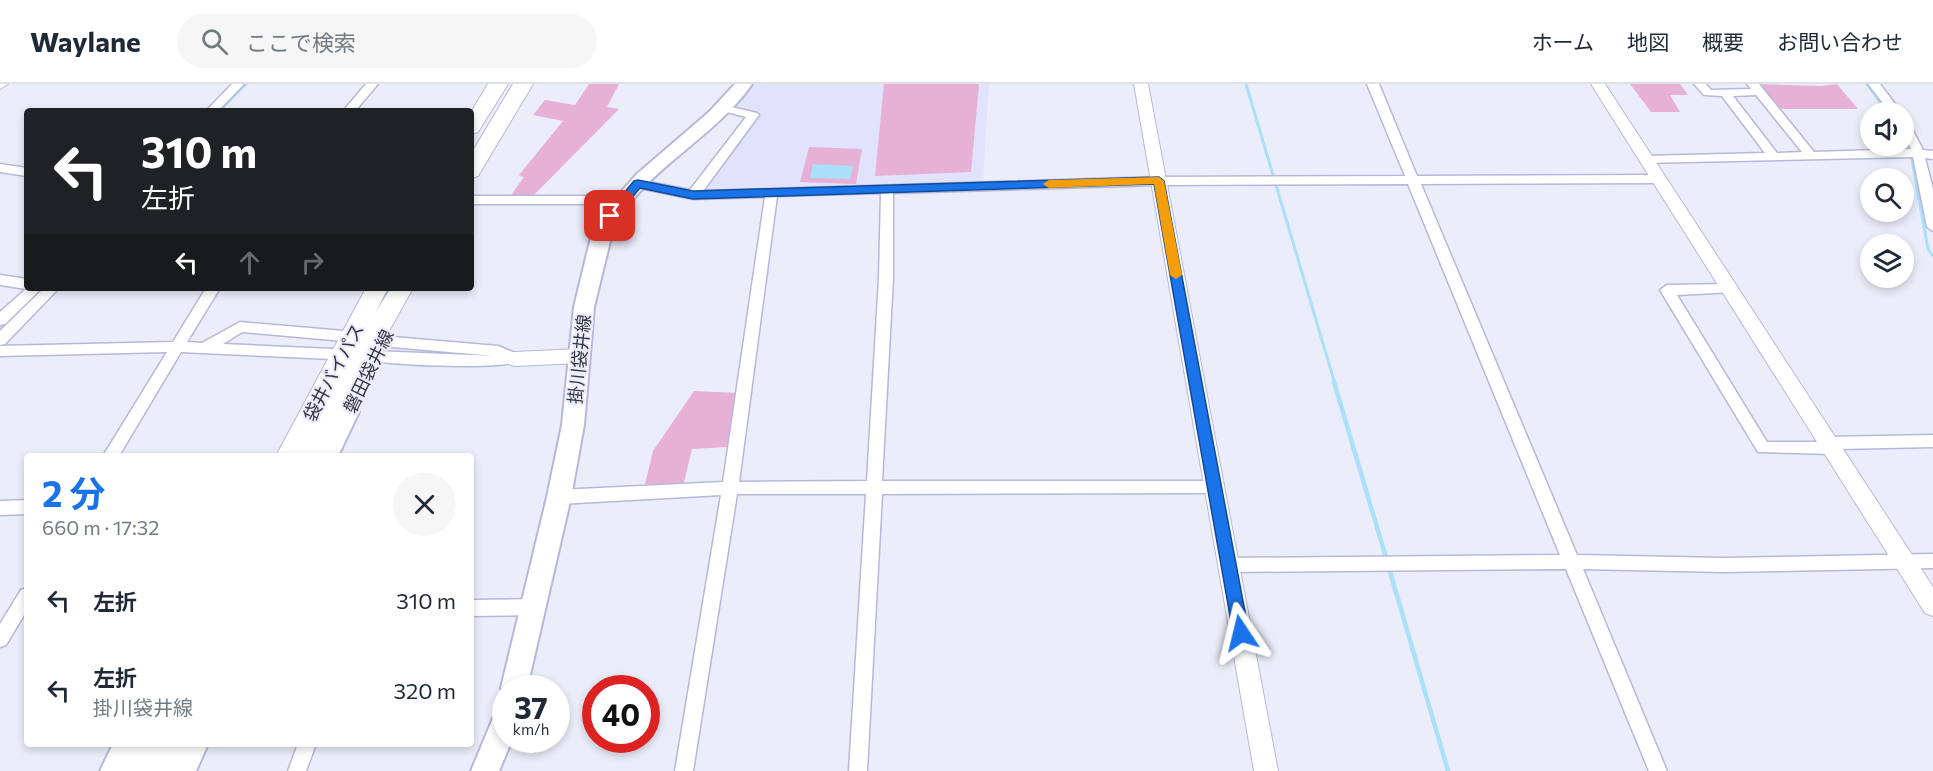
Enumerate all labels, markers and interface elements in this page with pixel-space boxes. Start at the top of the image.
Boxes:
search box [177,14,597,68]
text: Waylane [30,24,141,58]
icon: search [198,25,231,58]
text: ここで検索 [246,29,356,56]
text: ホーム [1532,29,1594,54]
text: 地図 [1627,29,1669,54]
text: 概要 [1702,29,1744,54]
text: お問い合わせ [1777,29,1903,54]
map controls [1860,102,1914,288]
button: sound [1860,102,1914,156]
text: 310 m [141,125,257,177]
icon: left [42,132,120,210]
button: search [1860,168,1914,222]
text: 左折 [141,181,195,214]
pin [584,190,635,241]
icon: arrive [593,199,626,232]
button: layers [1860,234,1914,288]
icon: left [170,246,203,279]
icon: ahead [233,246,266,279]
icon: right [296,246,329,279]
street label: 掛川袋井線 [563,313,595,405]
street label: 袋井バイパス [298,319,368,425]
street label: 磐田袋井線 [338,326,398,416]
text: 2 分 [42,470,105,514]
button: close [393,473,456,536]
text: 660 m · 17:32 [42,515,159,539]
icon: left [42,584,75,617]
text: 310 m [396,587,456,614]
text: 左折 [93,588,137,615]
position arrow [1209,601,1273,665]
text: 左折 [93,664,137,691]
icon: left [42,674,75,707]
speed limit sign: 40 [582,675,660,753]
text: 320 m [394,677,456,704]
text: 37 [514,688,548,725]
text: 掛川袋井線 [93,695,193,719]
text: km/h [513,720,549,738]

